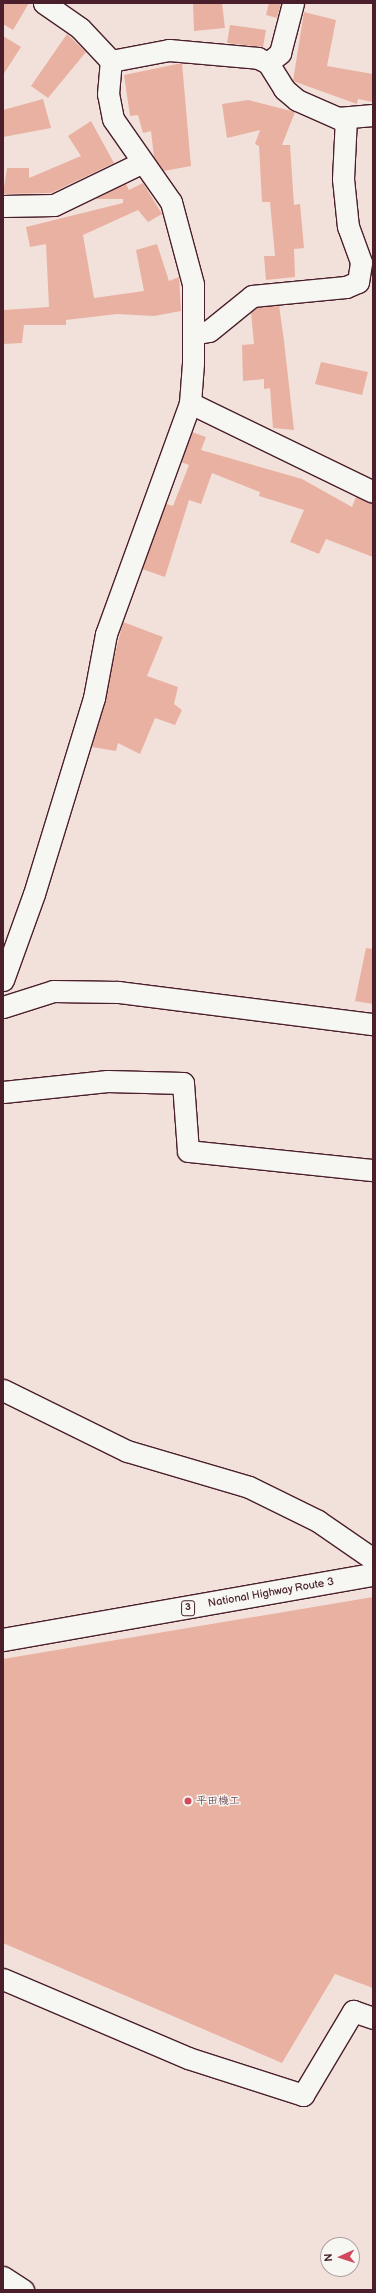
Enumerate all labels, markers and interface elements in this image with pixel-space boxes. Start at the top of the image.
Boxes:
street label: National Highway Route 3 [207,1575,335,1611]
road number: 3 [181,1600,195,1616]
place label: 平田機工 [196,1794,240,1808]
marker: 平田機工 [183,1796,193,1806]
north arrow [320,2237,360,2277]
text: N [322,2253,335,2262]

